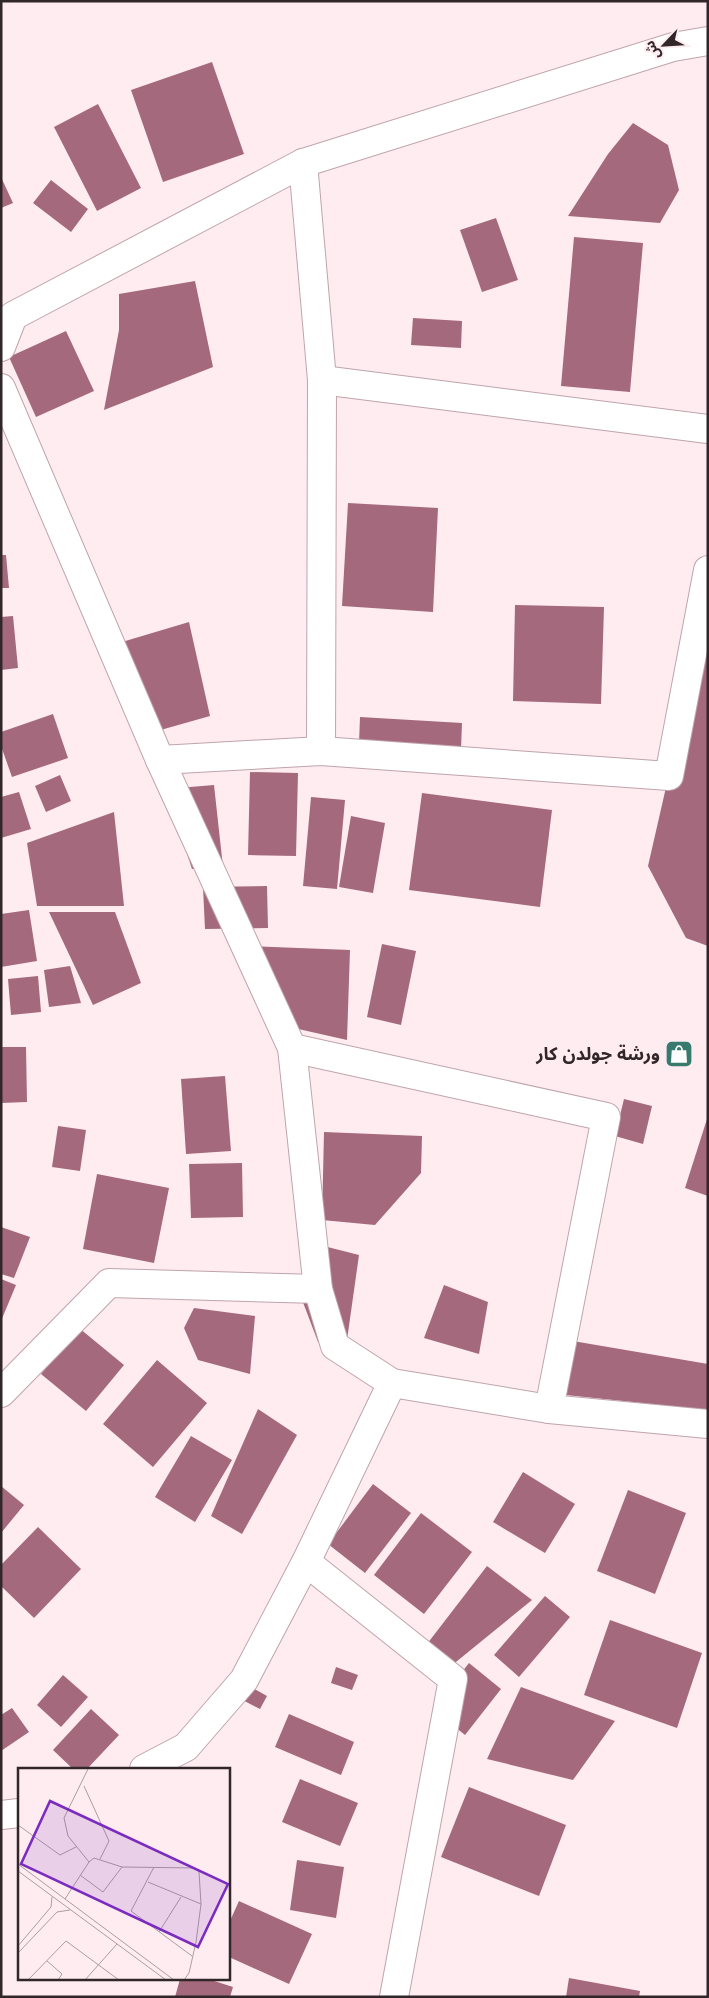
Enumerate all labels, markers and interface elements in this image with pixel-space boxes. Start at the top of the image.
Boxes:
north arrow [639,20,689,70]
text: ش [641,38,664,63]
shop icon: ورشة جولدن كار [664,1039,694,1069]
place label: ورشة جولدن كار [535,1044,660,1065]
inset map [18,1768,230,1980]

